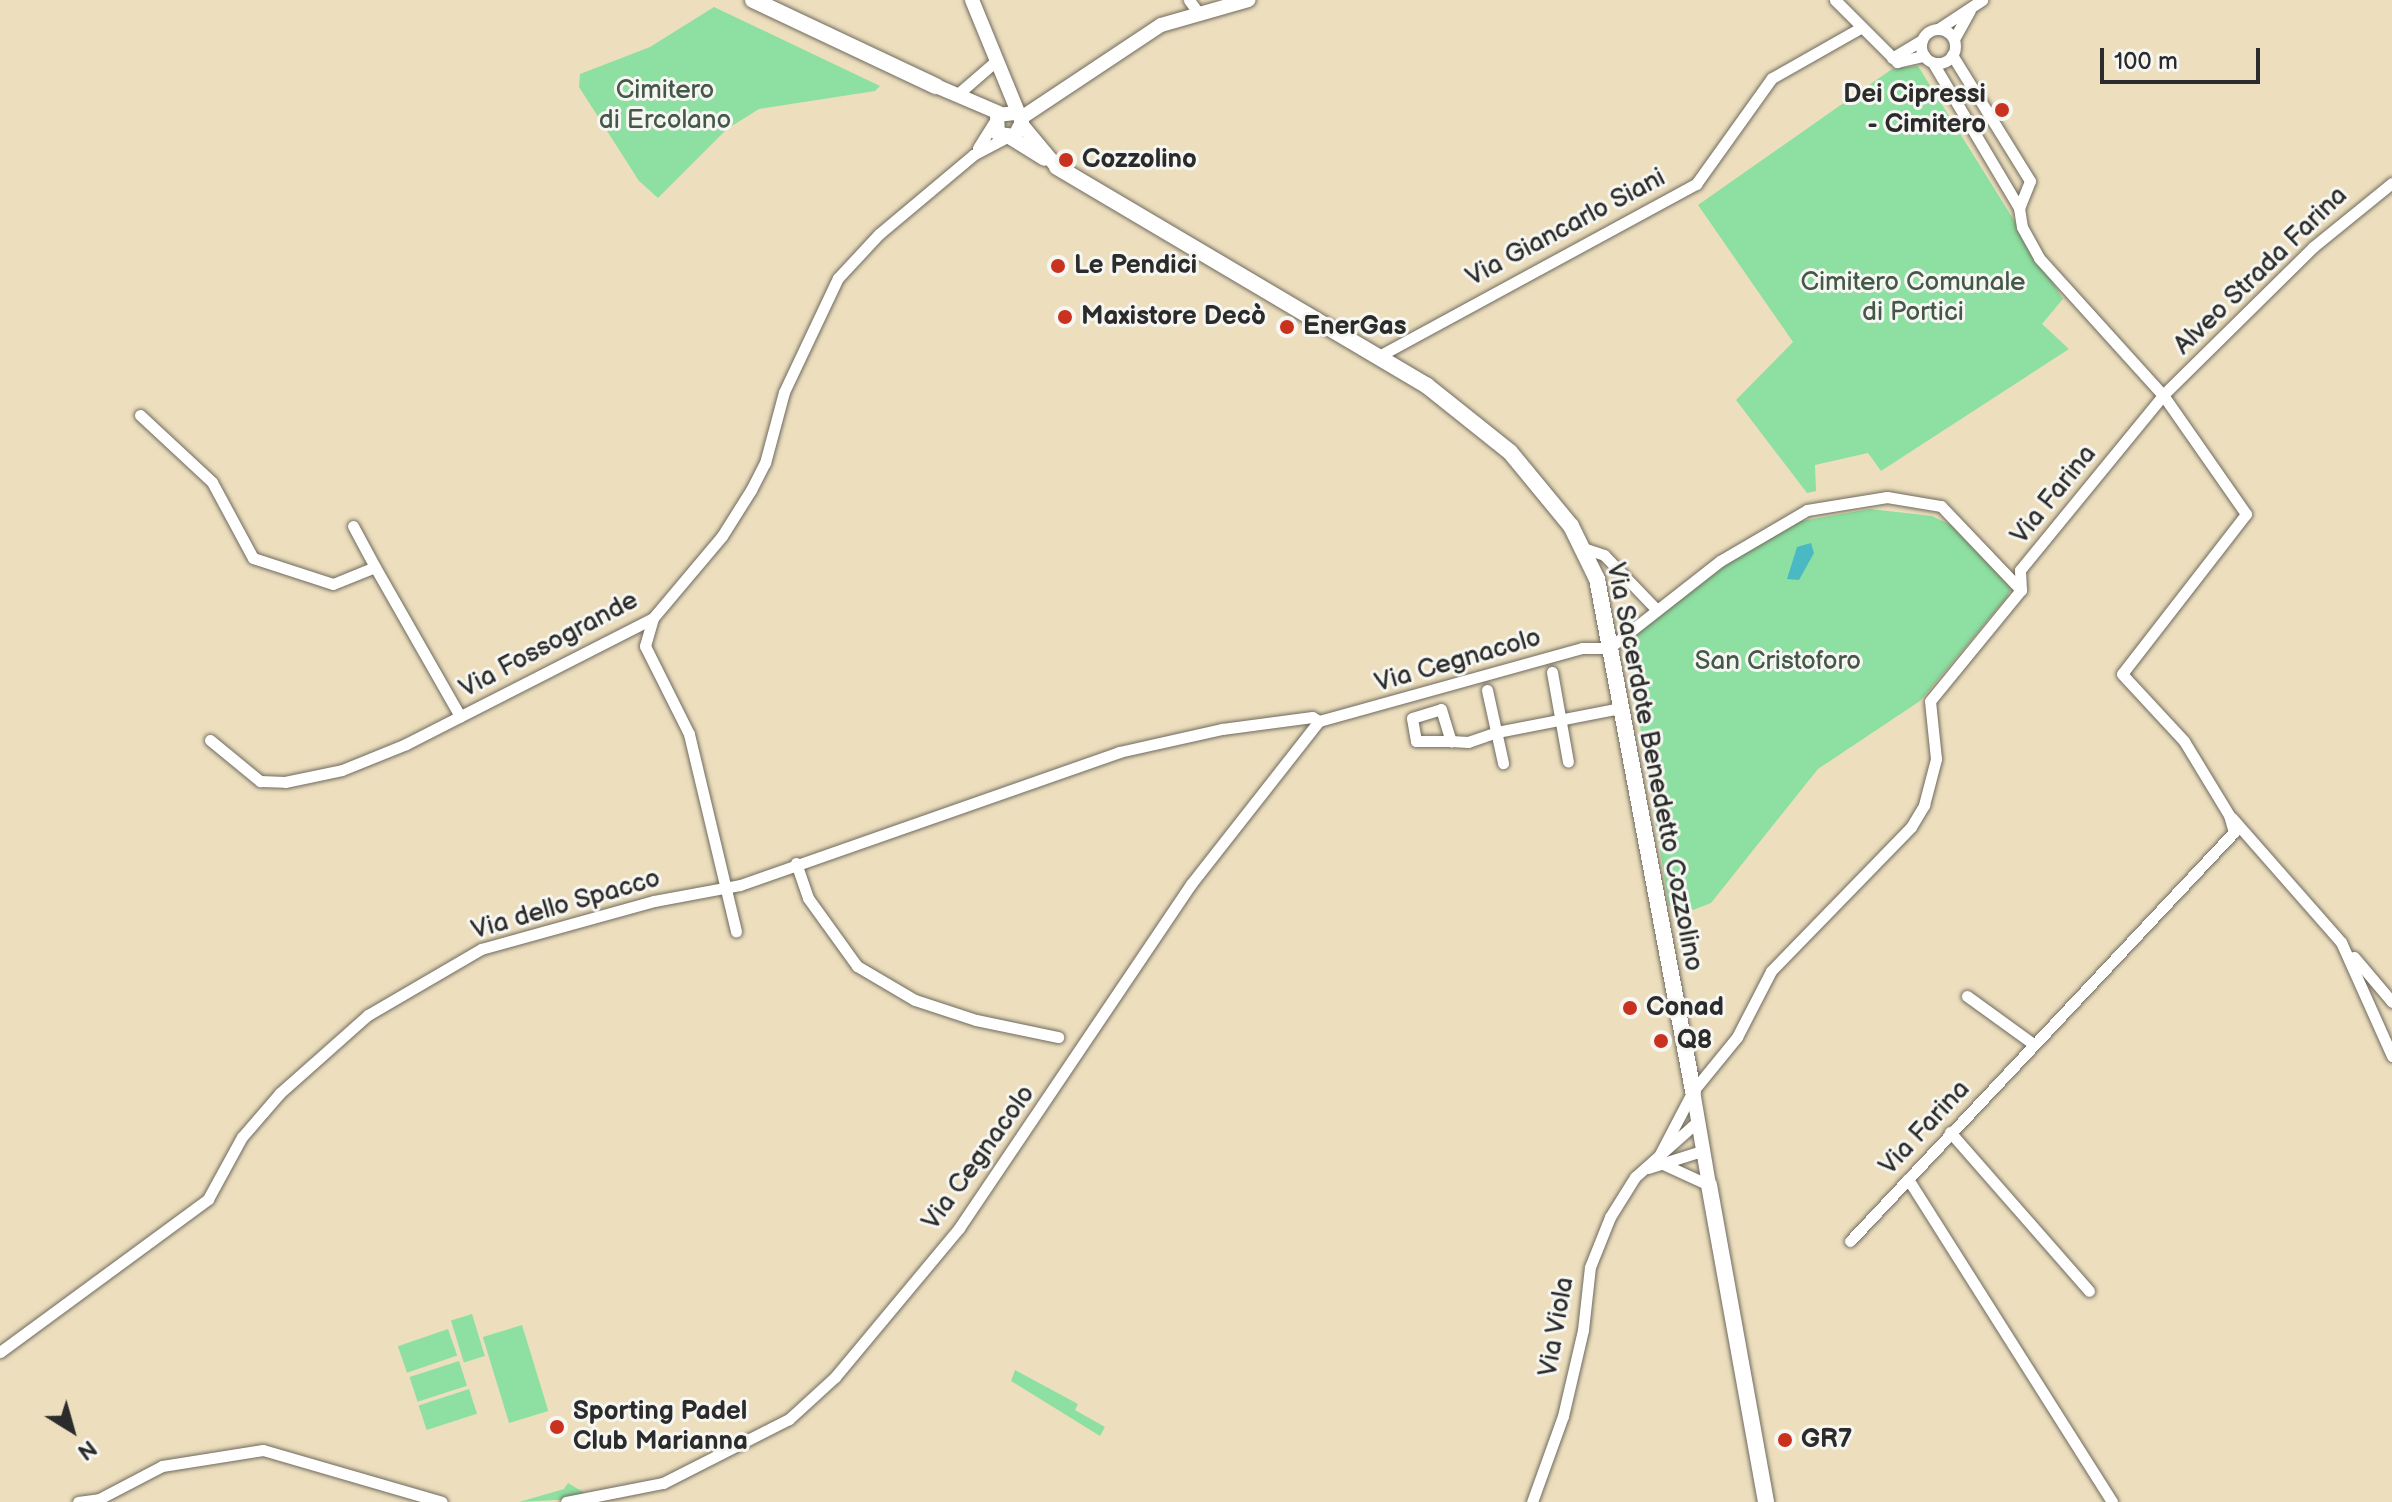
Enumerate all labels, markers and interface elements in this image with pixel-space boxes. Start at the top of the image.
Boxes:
scale bar [2104,32,2264,82]
text: 100 m [2114,47,2178,76]
park label: Cimitero di Ercolano [599,75,731,136]
place label: Dei Cipressi - Cimitero [1843,79,1986,140]
marker: Dei Cipressi - Cimitero [1993,101,2011,119]
place label: Cozzolino [1082,144,1197,176]
marker: Cozzolino [1057,151,1075,169]
street label: Via Giancarlo Siani [1461,162,1671,294]
street label: Alveo Strada Farina [2168,180,2354,362]
place label: Le Pendici [1074,250,1197,282]
marker: Le Pendici [1049,257,1067,275]
park label: Cimitero Comunale di Portici [1801,267,2025,328]
place label: Maxistore Decò [1081,301,1266,333]
marker: Maxistore Decò [1056,308,1074,326]
place label: EnerGas [1303,311,1407,343]
marker: EnerGas [1278,318,1296,336]
street label: Via Farina [2005,439,2103,551]
street label: Via Sacerdote Benedetto Cozzolino [1599,560,1709,974]
street label: Via Fossogrande [455,585,643,705]
street label: Via Cegnacolo [1371,622,1545,700]
park label: San Cristoforo [1695,646,1861,678]
street label: Via dello Spacco [468,863,664,947]
place label: Conad [1646,992,1724,1024]
marker: Conad [1621,999,1639,1017]
place label: Q8 [1677,1025,1712,1057]
marker: Q8 [1652,1032,1670,1050]
street label: Via Farina [1873,1074,1977,1182]
street label: Via Cegnacolo [916,1080,1042,1236]
street label: Via Viola [1533,1274,1581,1380]
north arrow [32,1390,112,1470]
place label: Sporting Padel Club Marianna [573,1396,748,1458]
marker: Sporting Padel Club Marianna [548,1418,566,1436]
place label: GR7 [1801,1424,1852,1456]
marker: GR7 [1776,1431,1794,1449]
text: N [72,1434,101,1465]

